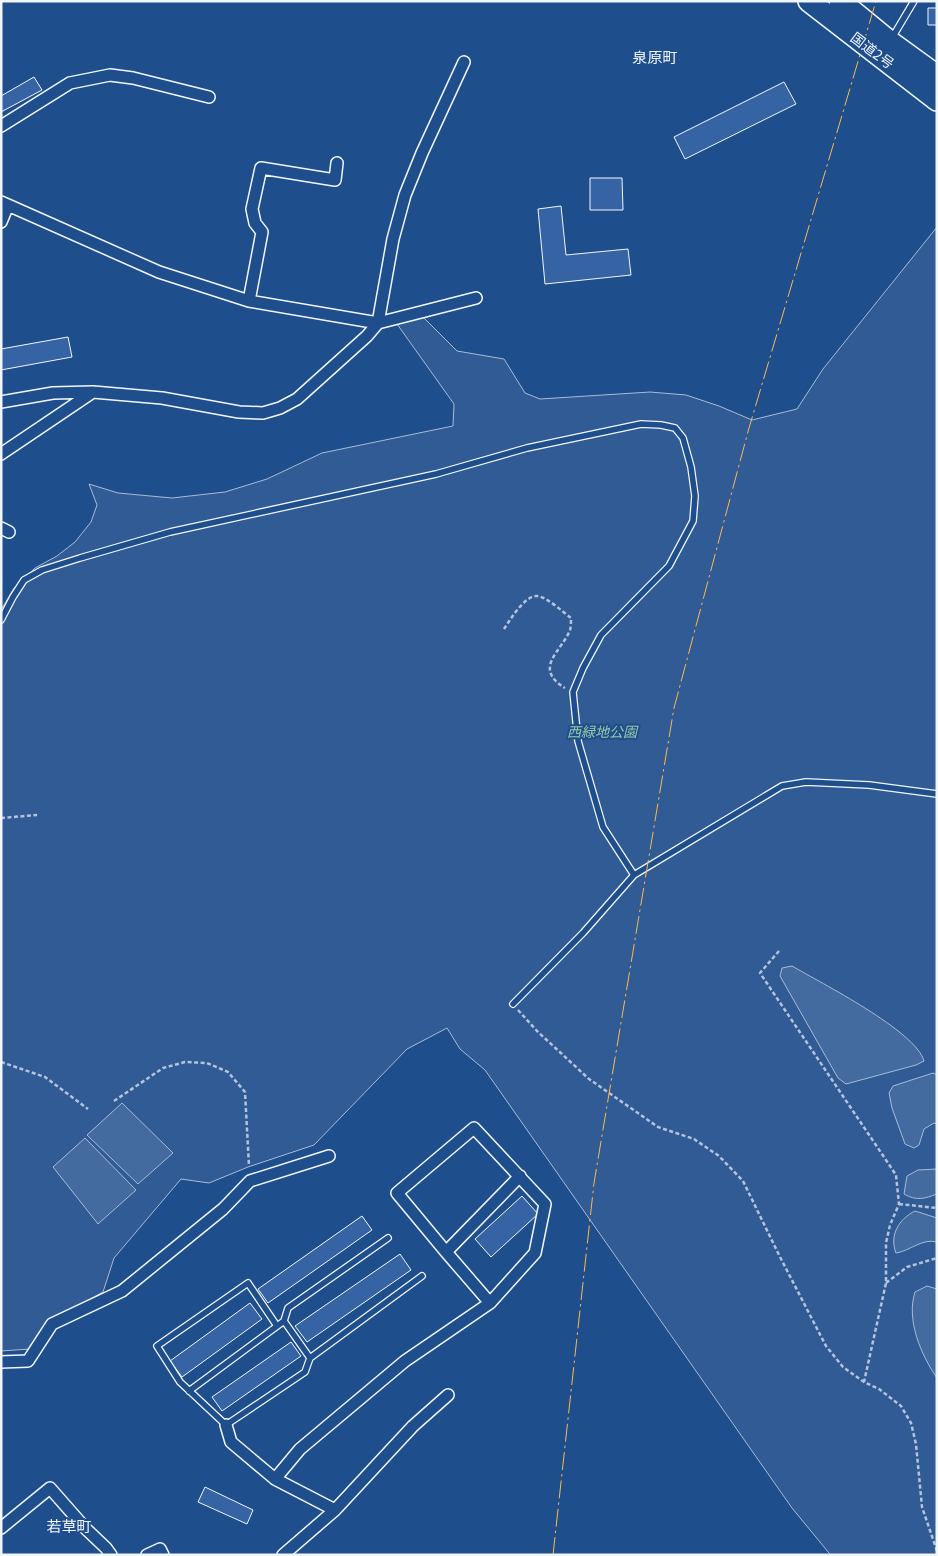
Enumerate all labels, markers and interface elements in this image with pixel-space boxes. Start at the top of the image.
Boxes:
street label: 国道2号 [847,27,899,73]
district label: 泉原町 [632,46,678,67]
park label: 西緑地公園 [567,721,639,741]
district label: 若草町 [46,1515,92,1536]

